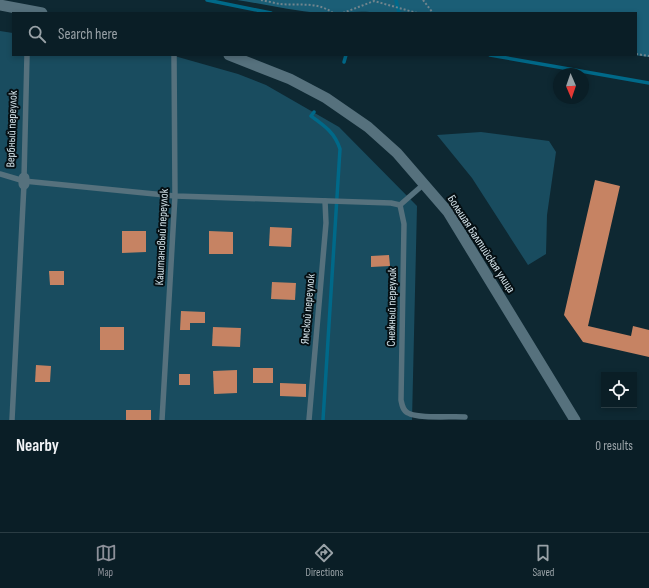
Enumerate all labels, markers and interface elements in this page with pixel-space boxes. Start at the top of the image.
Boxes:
search box [12,12,637,56]
icon: search [26,23,48,45]
text: Search here [58,25,118,44]
north arrow [553,68,589,104]
street label: Вербный переулок [3,90,21,168]
street label: Каштановый переулок [152,188,172,286]
street label: Большая Балтийская улица [444,192,518,296]
street label: Снежный переулок [384,267,400,347]
street label: Ямской переулок [297,273,319,345]
map controls [601,372,637,408]
button: locate [601,372,637,408]
text: Nearby [16,436,59,456]
text: 0 results [595,438,633,454]
tab: Map [95,542,117,579]
tab: Directions [306,542,343,579]
tab: Saved [532,542,554,579]

